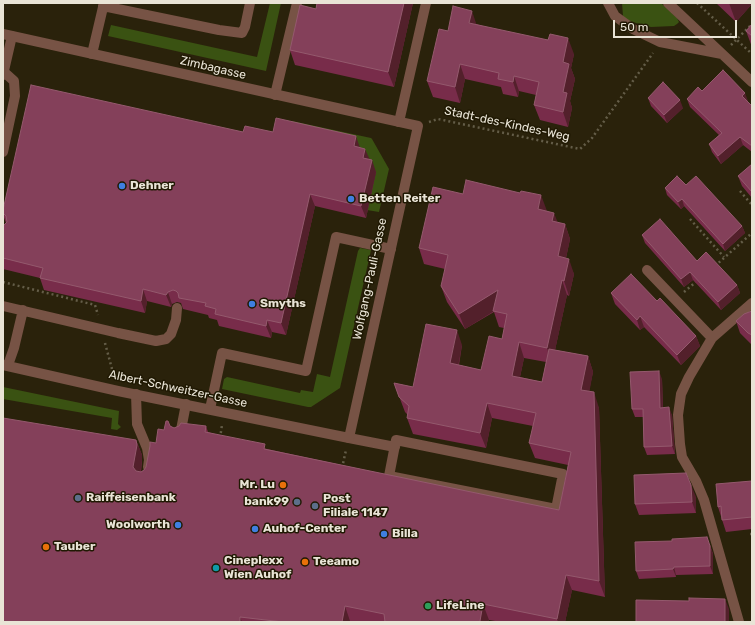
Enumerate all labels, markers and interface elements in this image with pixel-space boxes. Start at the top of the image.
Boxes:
scale bar [615,12,739,38]
text: 50 m [620,20,648,34]
street label: Zimbagasse [179,53,247,83]
street label: Stadt-des-Kindes-Weg [443,104,571,144]
place label: Dehner [130,179,174,193]
marker: Dehner [117,181,127,191]
place label: Betten Reiter [359,192,440,206]
marker: Betten Reiter [346,194,356,204]
street label: Wolfgang-Pauli-Gasse [350,217,390,341]
place label: Smyths [260,297,306,311]
marker: Smyths [247,299,257,309]
street label: Albert-Schweitzer-Gasse [108,367,248,411]
place label: Mr. Lu [240,478,275,492]
marker: Mr. Lu [278,480,288,490]
place label: Raiffeisenbank [86,491,176,505]
place label: Post Filiale 1147 [323,492,388,520]
marker: Raiffeisenbank [73,493,83,503]
place label: bank99 [244,495,289,509]
marker: bank99 [292,497,302,507]
marker: Post Filiale 1147 [310,501,320,511]
place label: Woolworth [106,518,170,532]
marker: Woolworth [173,520,183,530]
place label: Auhof-Center [263,522,347,536]
marker: Auhof-Center [250,524,260,534]
place label: Billa [392,527,418,541]
marker: Billa [379,529,389,539]
place label: Tauber [54,540,95,554]
marker: Tauber [41,542,51,552]
place label: Cineplexx Wien Auhof [224,554,291,582]
place label: Teeamo [313,555,359,569]
marker: Teeamo [300,557,310,567]
marker: Cineplexx Wien Auhof [211,563,221,573]
place label: LifeLine [436,599,484,613]
marker: LifeLine [423,601,433,611]

